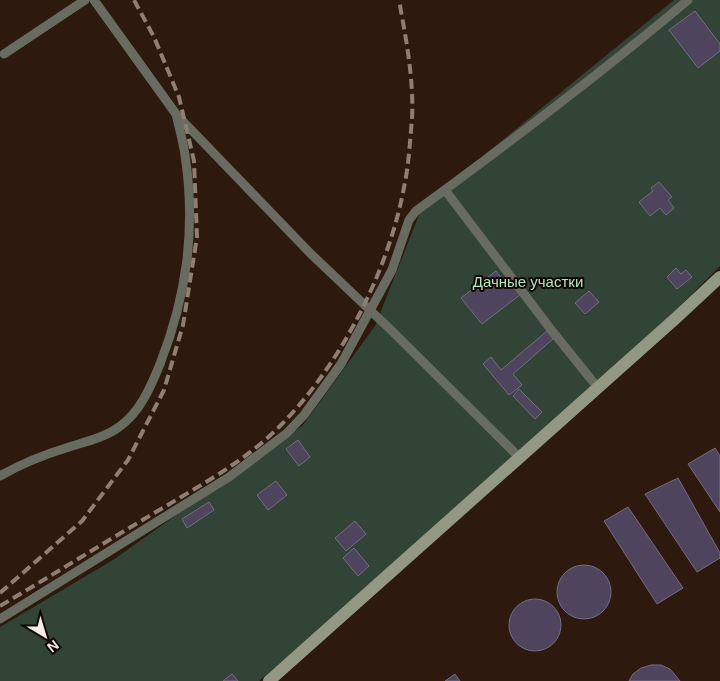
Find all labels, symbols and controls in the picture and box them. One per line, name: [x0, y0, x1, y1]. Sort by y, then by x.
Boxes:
park label: Дачные участки: [473, 273, 583, 290]
north arrow: [20, 611, 70, 661]
text: N: [44, 637, 62, 656]

